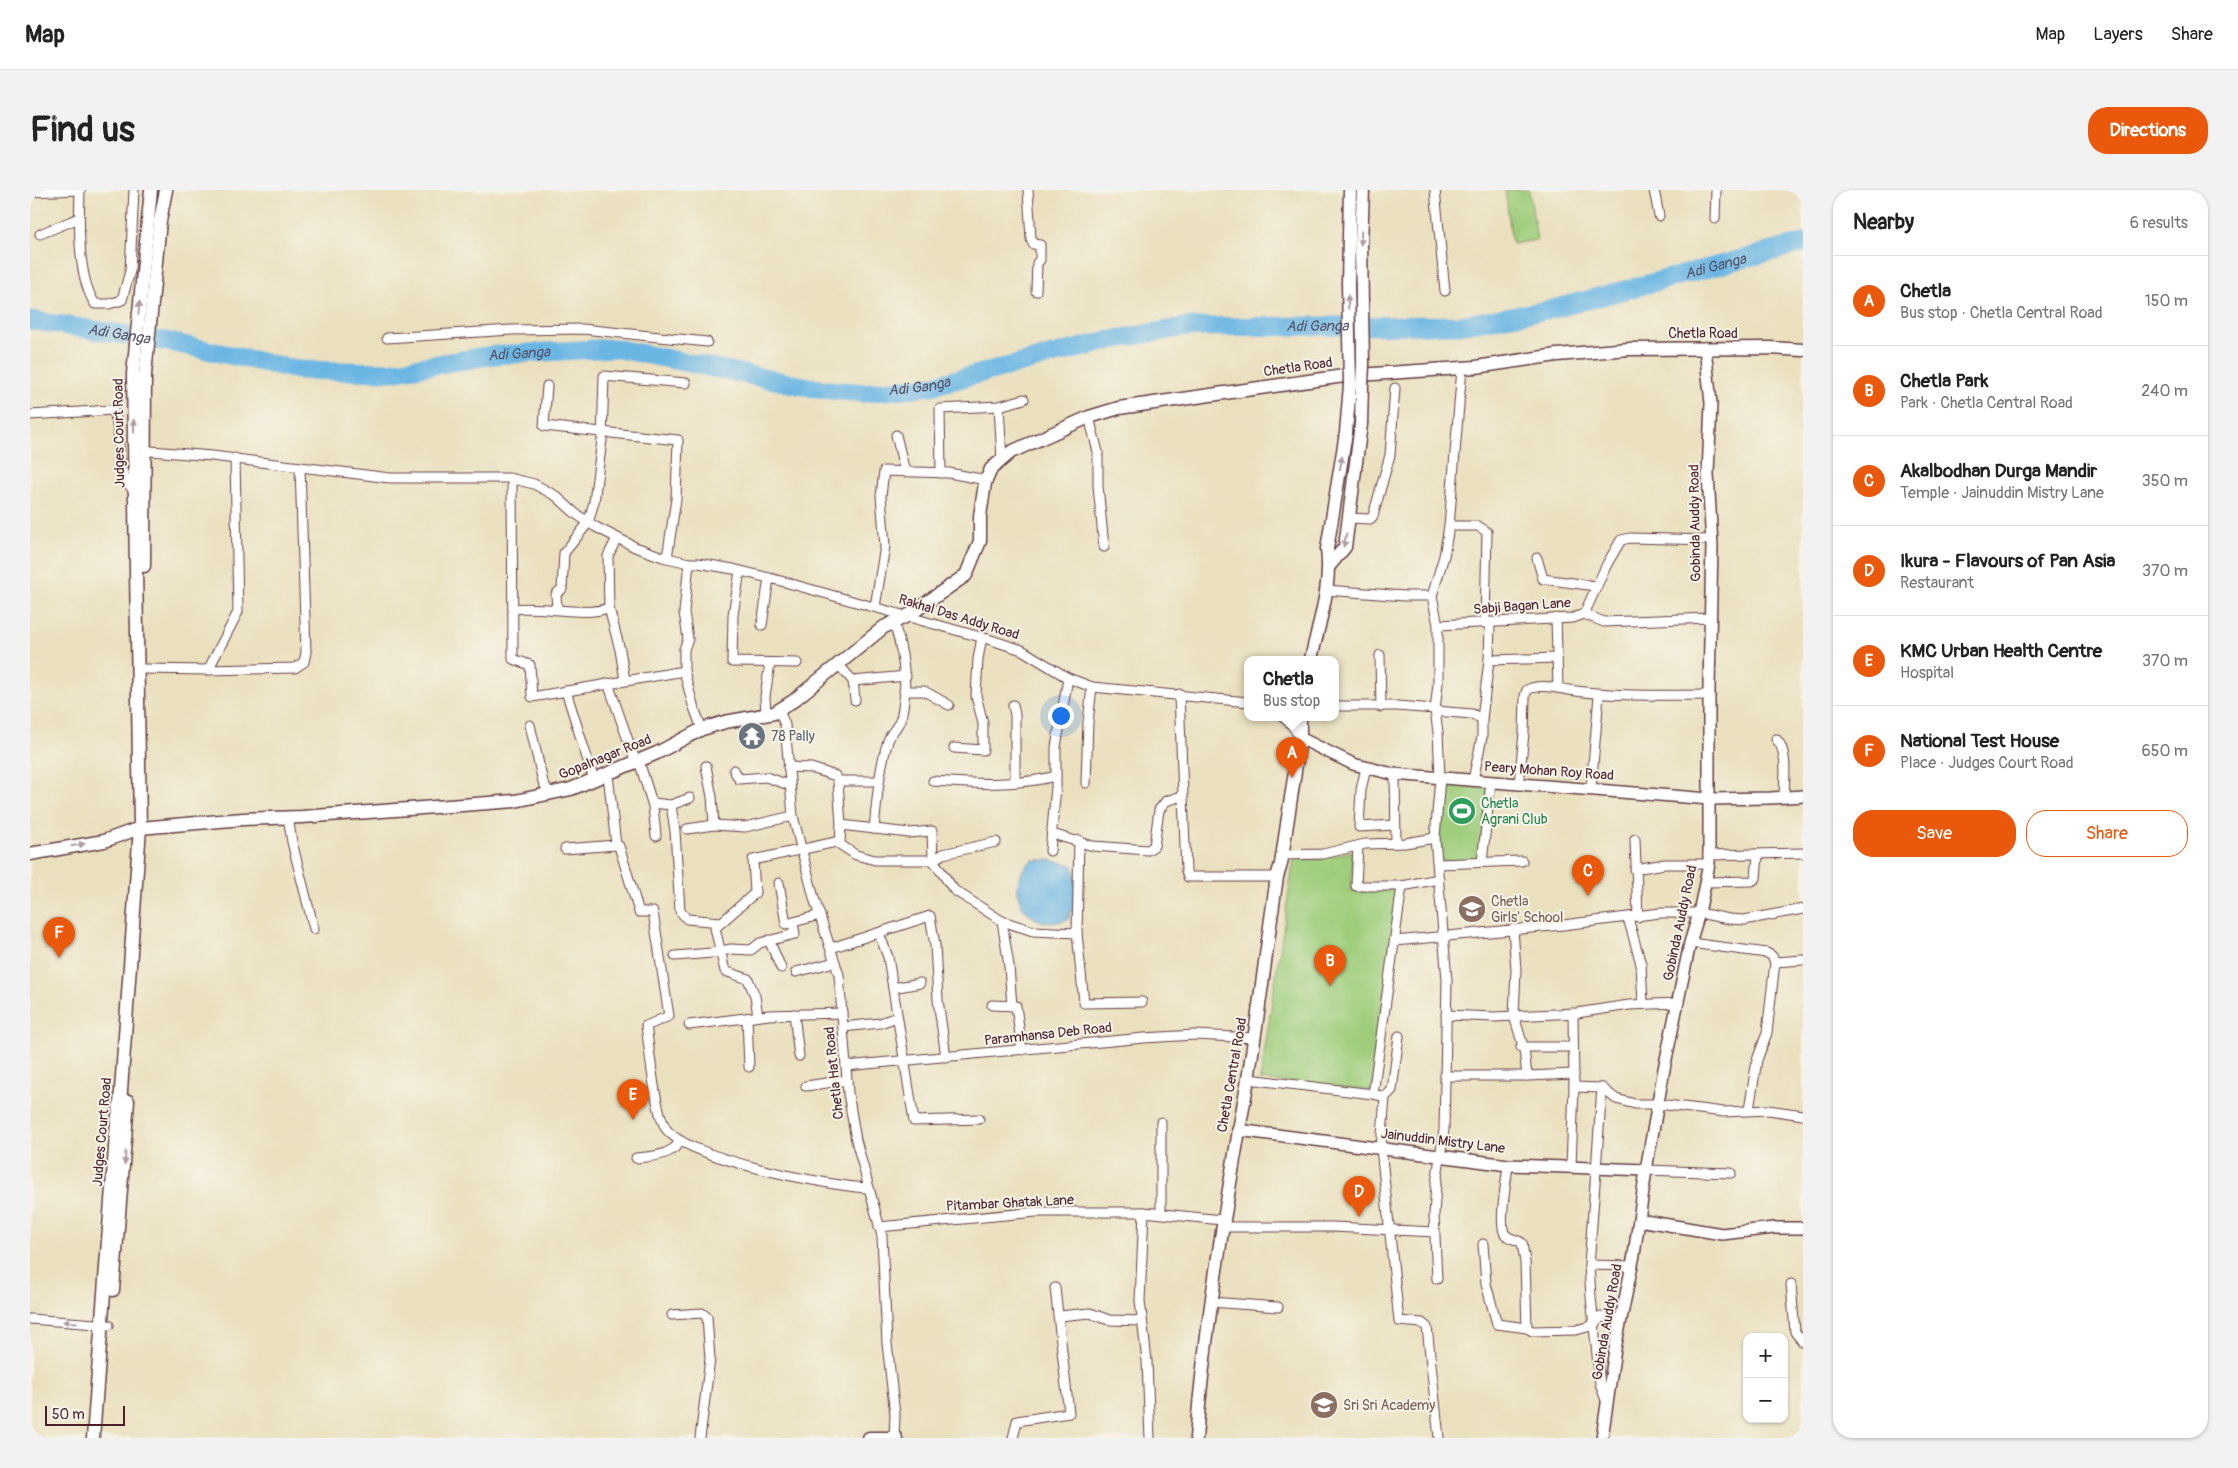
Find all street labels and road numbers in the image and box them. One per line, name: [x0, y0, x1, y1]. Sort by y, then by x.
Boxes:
street label: Chetla Road: [1668, 325, 1738, 342]
street label: Chetla Road: [1262, 354, 1334, 380]
street label: Judges Court Road: [110, 378, 128, 488]
street label: Gobinda Auddy Road: [1685, 464, 1705, 582]
street label: Rakhal Das Addy Road: [897, 591, 1022, 643]
street label: Sabji Bagan Lane: [1473, 594, 1571, 618]
street label: Gopalnagar Road: [556, 731, 654, 783]
street label: Peary Mohan Roy Road: [1484, 758, 1615, 784]
street label: Gobinda Auddy Road: [1659, 864, 1701, 982]
street label: Chetla Central Road: [1214, 1016, 1250, 1134]
street label: Paramhansa Deb Road: [983, 1019, 1113, 1049]
street label: Chetla Hat Road: [821, 1026, 847, 1120]
street label: Judges Court Road: [89, 1077, 115, 1187]
street label: Jainuddin Mistry Lane: [1380, 1125, 1506, 1157]
street label: Pitambar Ghatak Lane: [946, 1191, 1074, 1215]
street label: Gobinda Auddy Road: [1588, 1262, 1626, 1381]

